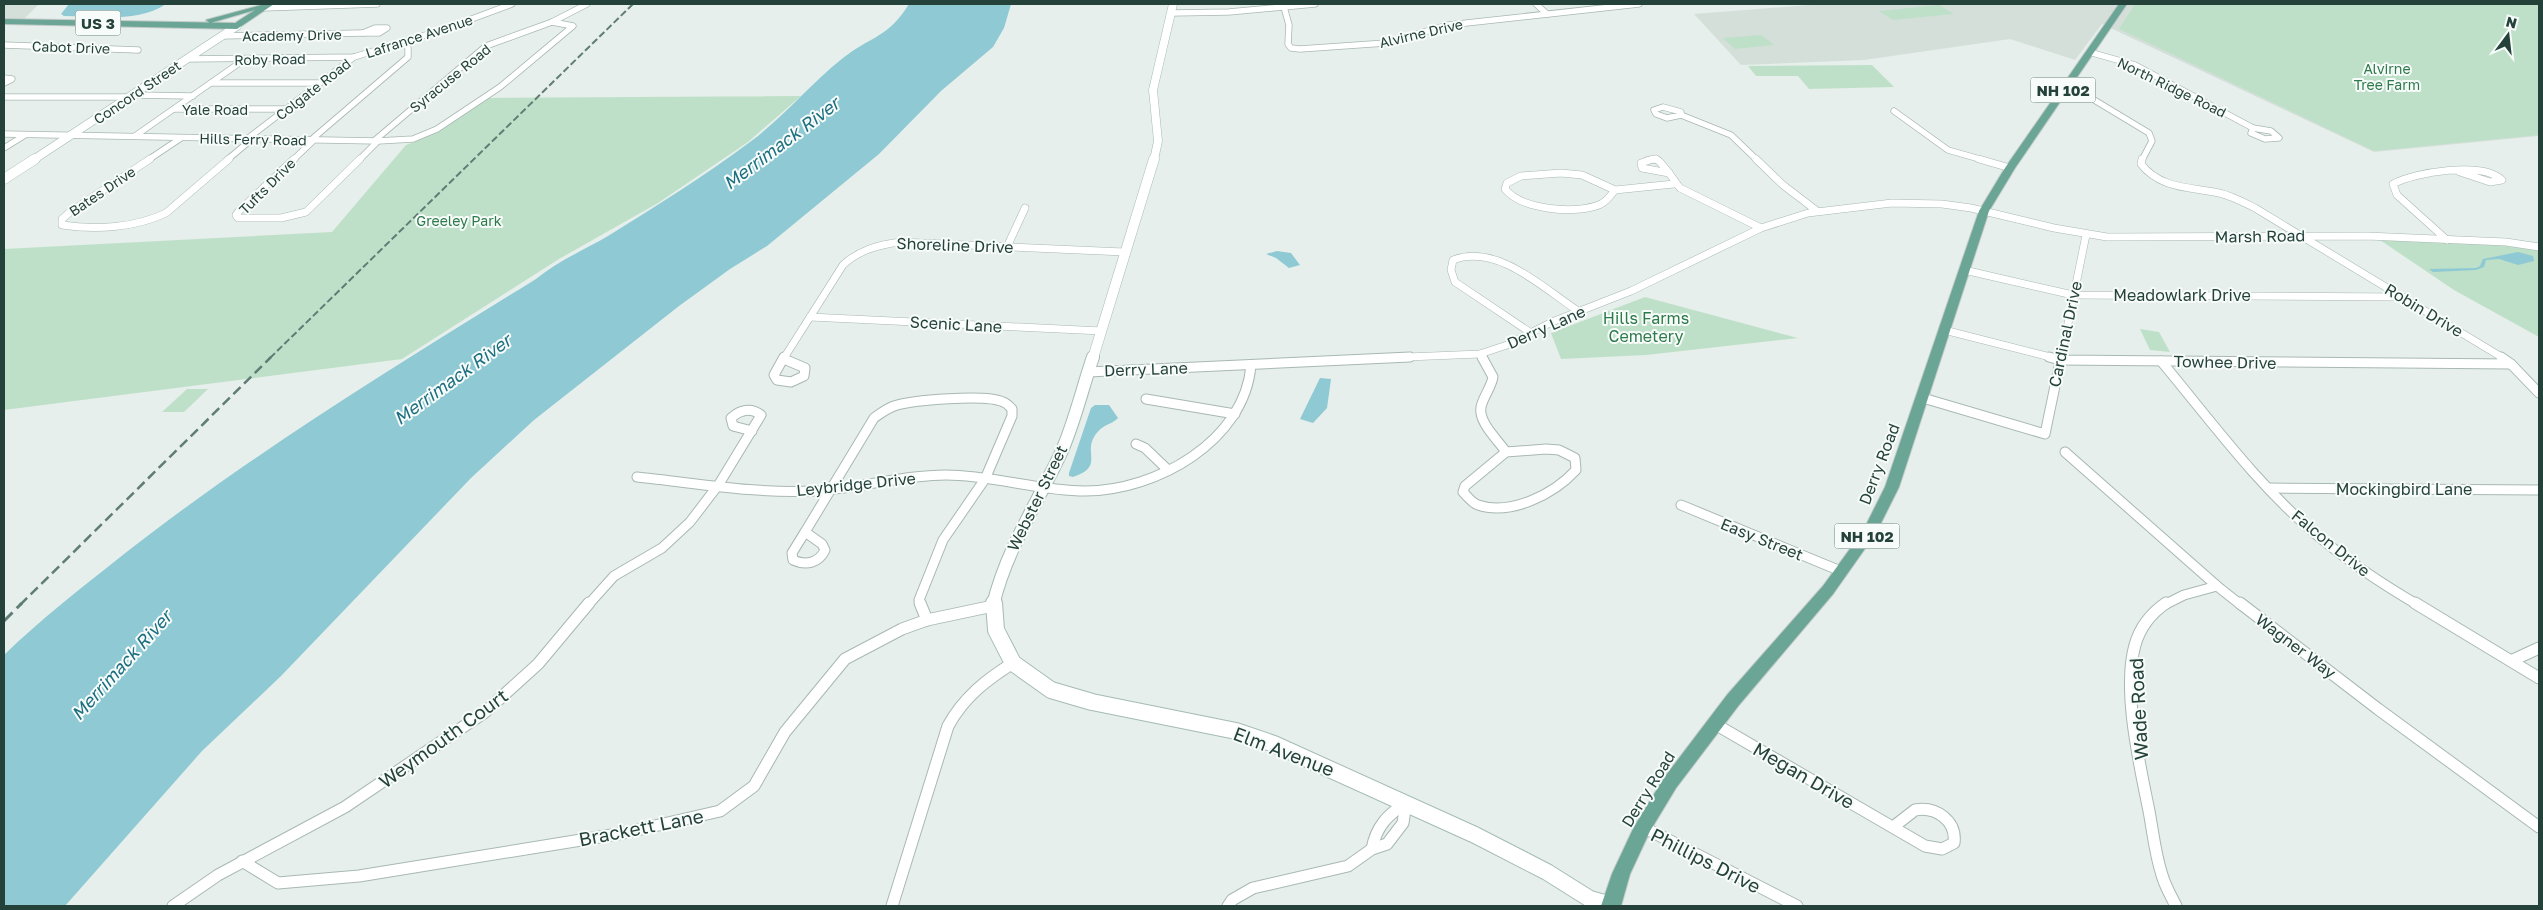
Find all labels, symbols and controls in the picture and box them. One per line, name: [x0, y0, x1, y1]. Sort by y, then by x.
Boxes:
road number: US 3: [76, 10, 120, 36]
north arrow: [2483, 10, 2533, 60]
street label: Lafrance Avenue: [363, 11, 475, 61]
text: N: [2504, 12, 2519, 32]
street label: Alvirne Drive: [1378, 15, 1464, 51]
street label: Academy Drive: [242, 26, 342, 44]
street label: Cabot Drive: [32, 37, 110, 57]
street label: Syracuse Road: [406, 40, 494, 116]
street label: Roby Road: [234, 50, 306, 68]
street label: North Ridge Road: [2115, 53, 2229, 121]
street label: Colgate Road: [272, 55, 354, 123]
street label: Concord Street: [90, 57, 184, 127]
park label: Alvirne Tree Farm: [2354, 60, 2420, 93]
road number: NH 102: [2030, 78, 2096, 102]
water label: Merrimack River: [719, 90, 846, 194]
street label: Yale Road: [182, 101, 248, 118]
street label: Hills Ferry Road: [199, 130, 307, 148]
street label: Tufts Drive: [235, 154, 299, 218]
street label: Bates Drive: [66, 163, 138, 219]
park label: Greeley Park: [416, 212, 502, 229]
street label: Marsh Road: [2215, 225, 2305, 247]
street label: Shoreline Drive: [896, 233, 1014, 257]
street label: Cardinal Drive: [2044, 279, 2086, 389]
street label: Robin Drive: [2381, 279, 2467, 341]
street label: Meadowlark Drive: [2113, 285, 2251, 305]
street label: Derry Lane: [1504, 301, 1588, 353]
park label: Hills Farms Cemetery: [1603, 308, 1689, 346]
street label: Scenic Lane: [909, 312, 1003, 336]
water label: Merrimack River: [389, 327, 517, 429]
street label: Towhee Drive: [2173, 351, 2277, 373]
street label: Derry Lane: [1104, 358, 1188, 380]
street label: Derry Road: [1854, 420, 1904, 508]
street label: Webster Street: [1003, 442, 1071, 554]
street label: Leybridge Drive: [795, 468, 917, 500]
street label: Mockingbird Lane: [2336, 479, 2472, 499]
street label: Falcon Drive: [2288, 505, 2374, 581]
street label: Easy Street: [1718, 513, 1806, 565]
road number: NH 102: [1834, 524, 1900, 548]
water label: Merrimack River: [66, 604, 178, 724]
street label: Wagner Way: [2252, 609, 2340, 683]
street label: Wade Road: [2124, 657, 2152, 761]
street label: Weymouth Court: [374, 684, 512, 792]
street label: Elm Avenue: [1230, 721, 1338, 781]
street label: Megan Drive: [1749, 737, 1859, 813]
street label: Derry Road: [1617, 747, 1679, 831]
street label: Brackett Lane: [577, 804, 705, 850]
street label: Phillips Drive: [1647, 822, 1765, 898]

